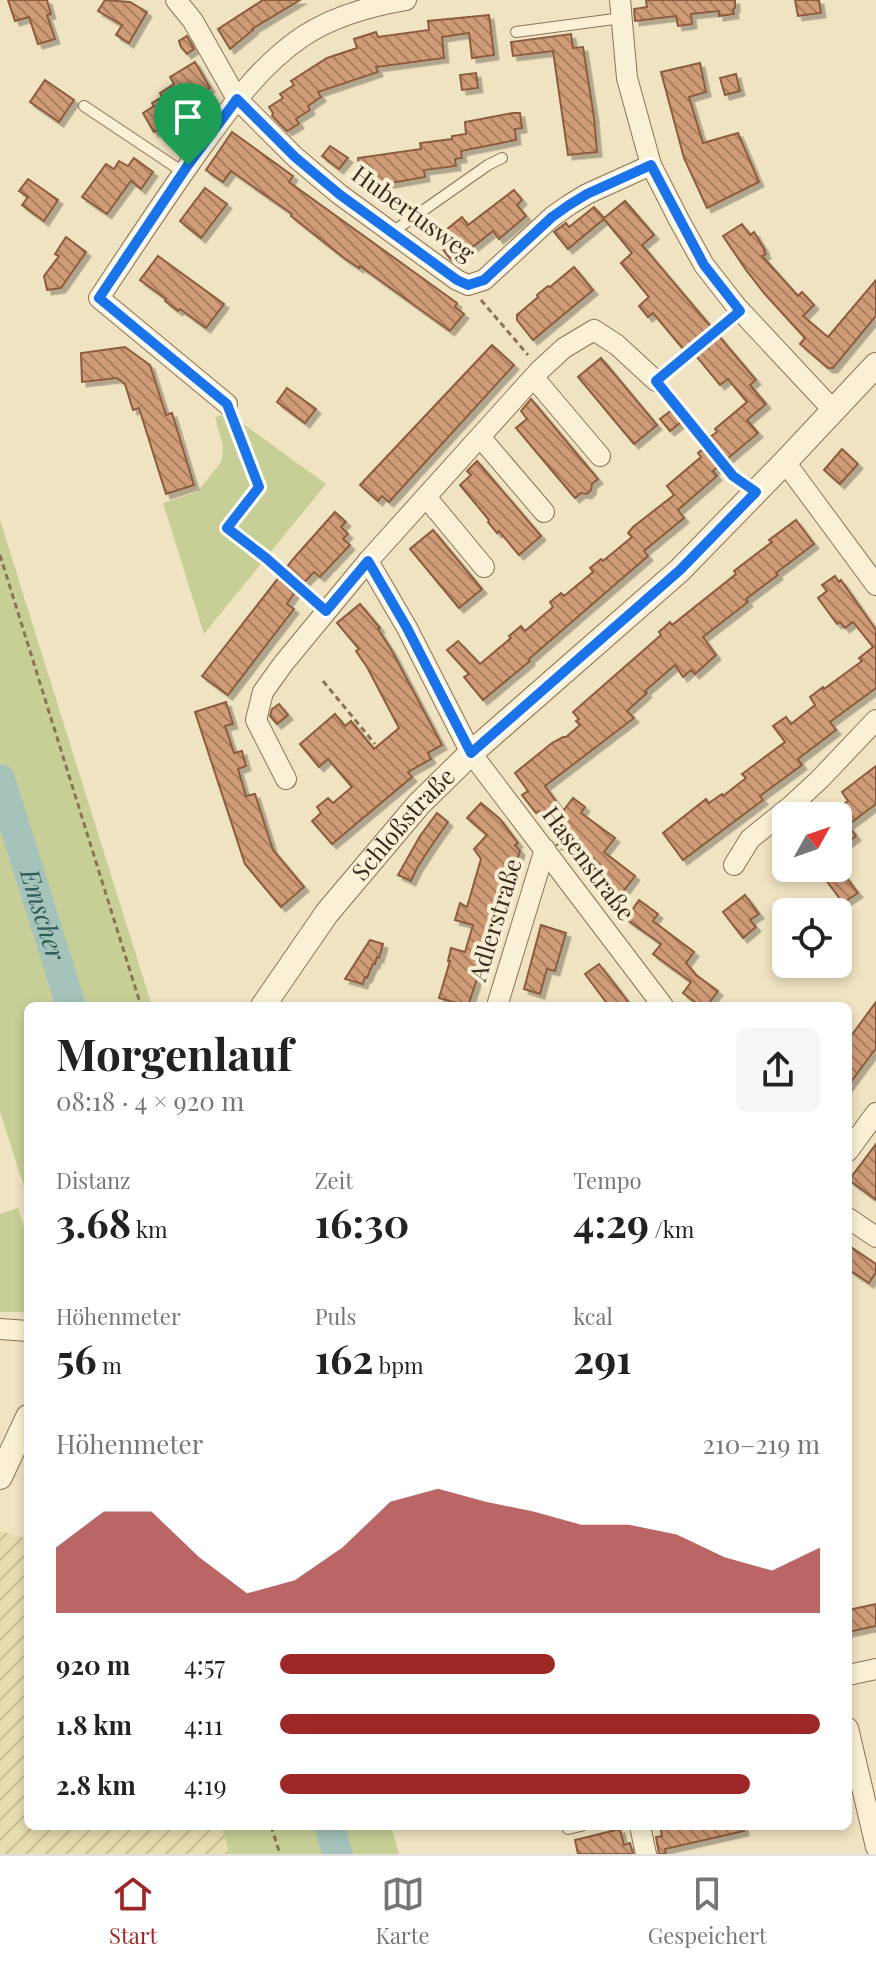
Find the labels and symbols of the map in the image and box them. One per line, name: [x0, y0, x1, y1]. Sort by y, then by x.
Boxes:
pin: [154, 83, 222, 165]
street label: Hubertusweg: [346, 157, 482, 268]
street label: Schloßstraße: [343, 760, 461, 886]
street label: Hasenstraße: [536, 799, 643, 926]
north arrow: [772, 802, 852, 882]
street label: Adlerstraße: [460, 854, 528, 986]
water label: Emscher: [13, 863, 75, 965]

